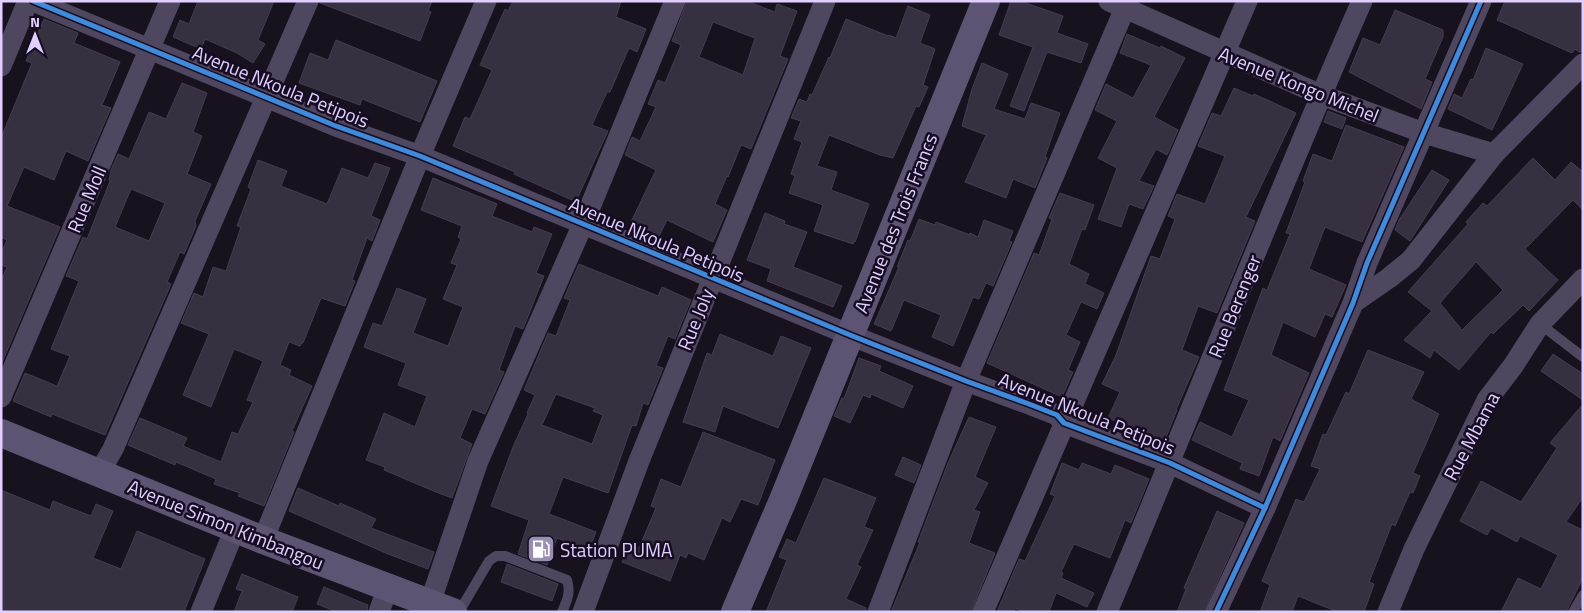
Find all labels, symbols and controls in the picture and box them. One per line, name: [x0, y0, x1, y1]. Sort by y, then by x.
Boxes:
north arrow: [10, 10, 60, 60]
text: N: [30, 11, 40, 32]
street label: Avenue Nkoula Petipois: [188, 37, 374, 135]
street label: Avenue Kongo Michel: [1214, 39, 1384, 129]
street label: Avenue des Trois Francs: [846, 129, 944, 317]
street label: Rue Moll: [59, 161, 113, 237]
street label: Avenue Nkoula Petipois: [565, 189, 749, 289]
street label: Rue Berenger: [1200, 250, 1268, 362]
street label: Rue Joly: [669, 284, 721, 354]
street label: Avenue Nkoula Petipois: [994, 364, 1180, 462]
street label: Rue Mbama: [1436, 386, 1507, 485]
street label: Avenue Simon Kimbangou: [124, 471, 328, 577]
fuel station icon: Station PUMA: [526, 534, 556, 564]
place label: Station PUMA: [560, 535, 672, 564]

